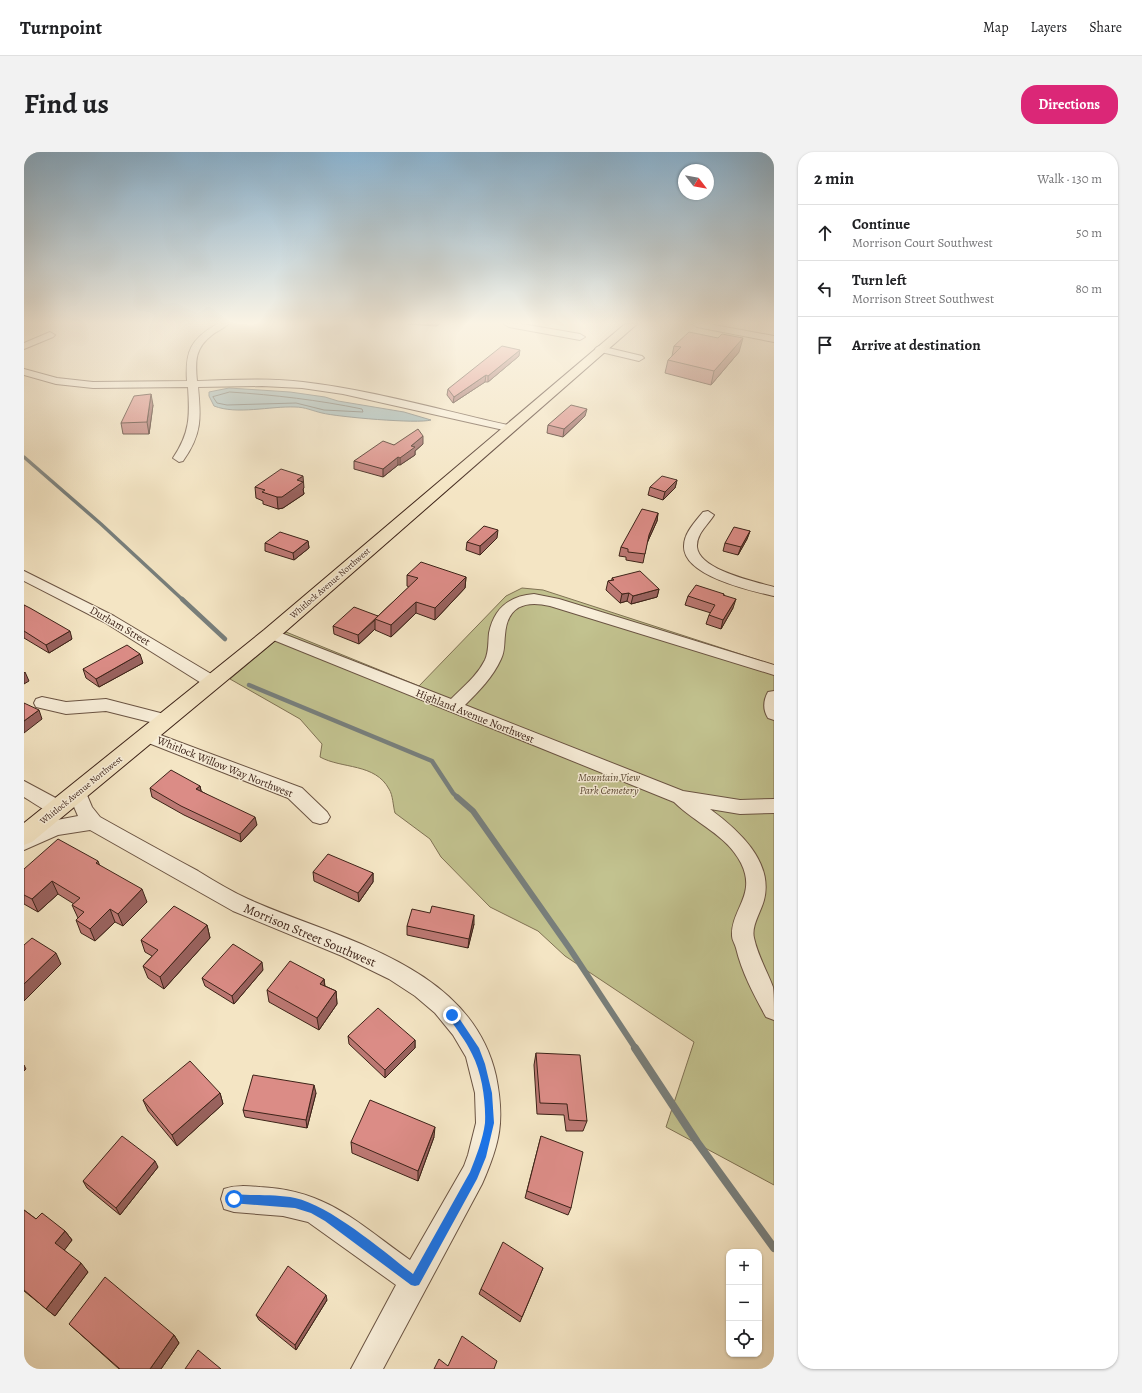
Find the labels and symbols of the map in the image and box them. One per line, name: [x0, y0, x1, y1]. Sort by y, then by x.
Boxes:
north arrow: [678, 164, 714, 200]
street label: Whitlock Avenue Northwest: [287, 545, 373, 622]
street label: Durham Street: [87, 603, 153, 649]
street label: Highland Avenue Northwest: [413, 685, 537, 747]
street label: Whitlock Willow Way Northwest: [154, 732, 296, 801]
street label: Whitlock Avenue Northwest: [37, 753, 125, 828]
park label: Mountain View Park Cemetery: [578, 770, 640, 798]
street label: Morrison Street Southwest: [241, 899, 379, 971]
route end: [443, 1006, 461, 1024]
route start: [225, 1190, 243, 1208]

